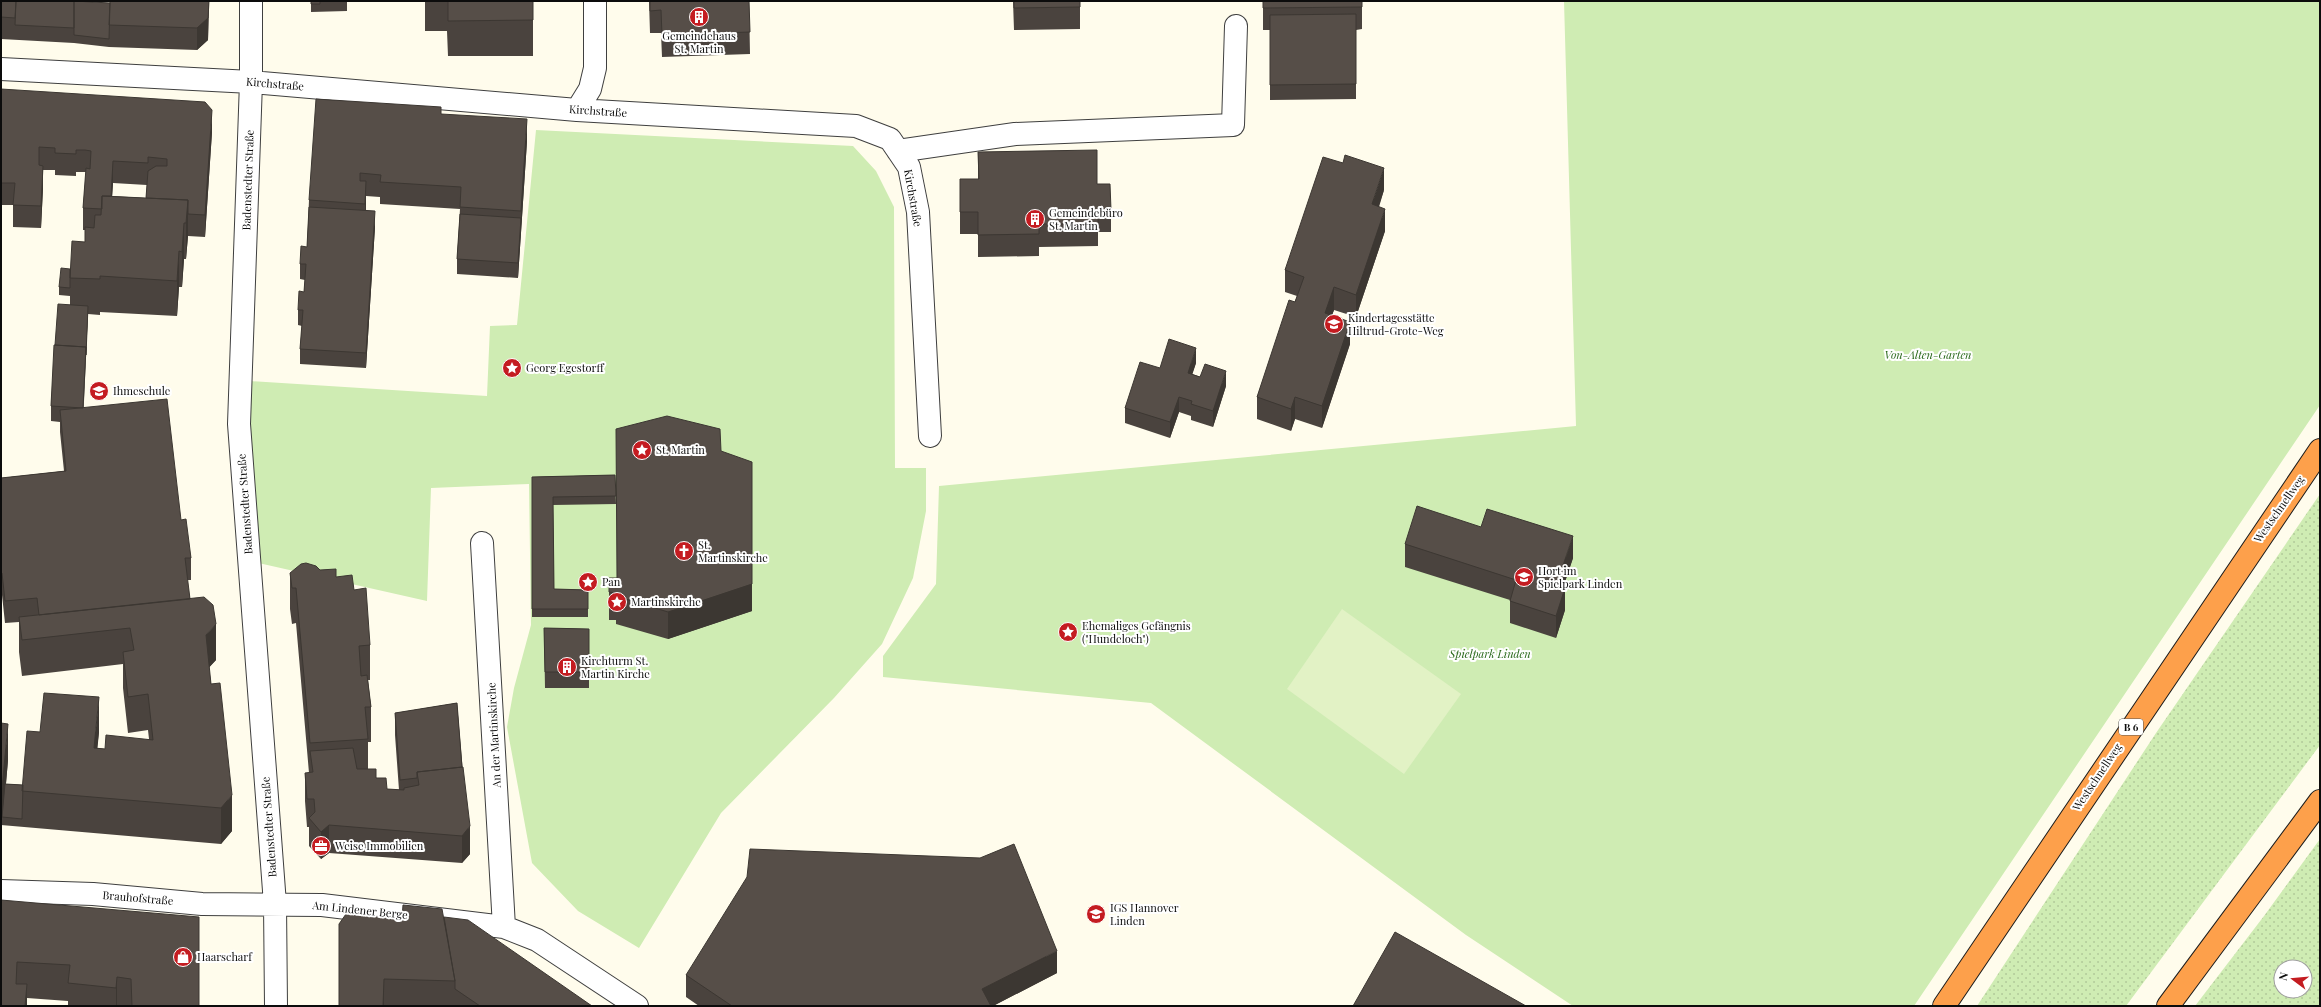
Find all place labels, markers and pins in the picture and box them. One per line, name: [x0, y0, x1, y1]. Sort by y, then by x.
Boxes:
building icon: Gemeindehaus St. Martin: [688, 6, 710, 28]
place label: Gemeindehaus St. Martin: [662, 28, 736, 56]
place label: Gemeindebüro St. Martin: [1049, 205, 1123, 233]
building icon: Gemeindebüro St. Martin: [1024, 208, 1046, 230]
place label: Kindertagesstätte Hiltrud-Grote-Weg: [1348, 310, 1444, 338]
school or university icon: Kindertagesstätte Hiltrud-Grote-Weg: [1323, 313, 1345, 335]
place icon: Georg Egestorff: [501, 357, 523, 379]
place label: Georg Egestorff: [526, 360, 604, 375]
school or university icon: Ihmeschule: [88, 380, 110, 402]
place label: Ihmeschule: [113, 383, 171, 398]
place icon: St. Martin: [631, 439, 653, 461]
place label: St. Martin: [656, 442, 705, 457]
place label: St. Martinskirche: [698, 537, 768, 565]
church icon: St. Martinskirche: [673, 540, 695, 562]
place label: Hort im Spielpark Linden: [1538, 563, 1623, 591]
school or university icon: Hort im Spielpark Linden: [1513, 566, 1535, 588]
place icon: Pan: [577, 571, 599, 593]
place label: Pan: [602, 574, 621, 589]
place icon: Martinskirche: [606, 591, 628, 613]
place label: Martinskirche: [631, 594, 701, 609]
place label: Ehemaliges Gefängnis ("Hundeloch"): [1082, 618, 1191, 646]
place icon: Ehemaliges Gefängnis ("Hundeloch"): [1057, 621, 1079, 643]
place label: Kirchturm St. Martin Kirche: [581, 653, 650, 681]
building icon: Kirchturm St. Martin Kirche: [556, 656, 578, 678]
office icon: Weise Immobilien: [310, 835, 332, 857]
place label: Weise Immobilien: [334, 838, 424, 853]
place label: IGS Hannover Linden: [1110, 900, 1179, 928]
school or university icon: IGS Hannover Linden: [1085, 903, 1107, 925]
shop icon: Haarscharf: [172, 946, 194, 968]
place label: Haarscharf: [197, 949, 253, 964]

